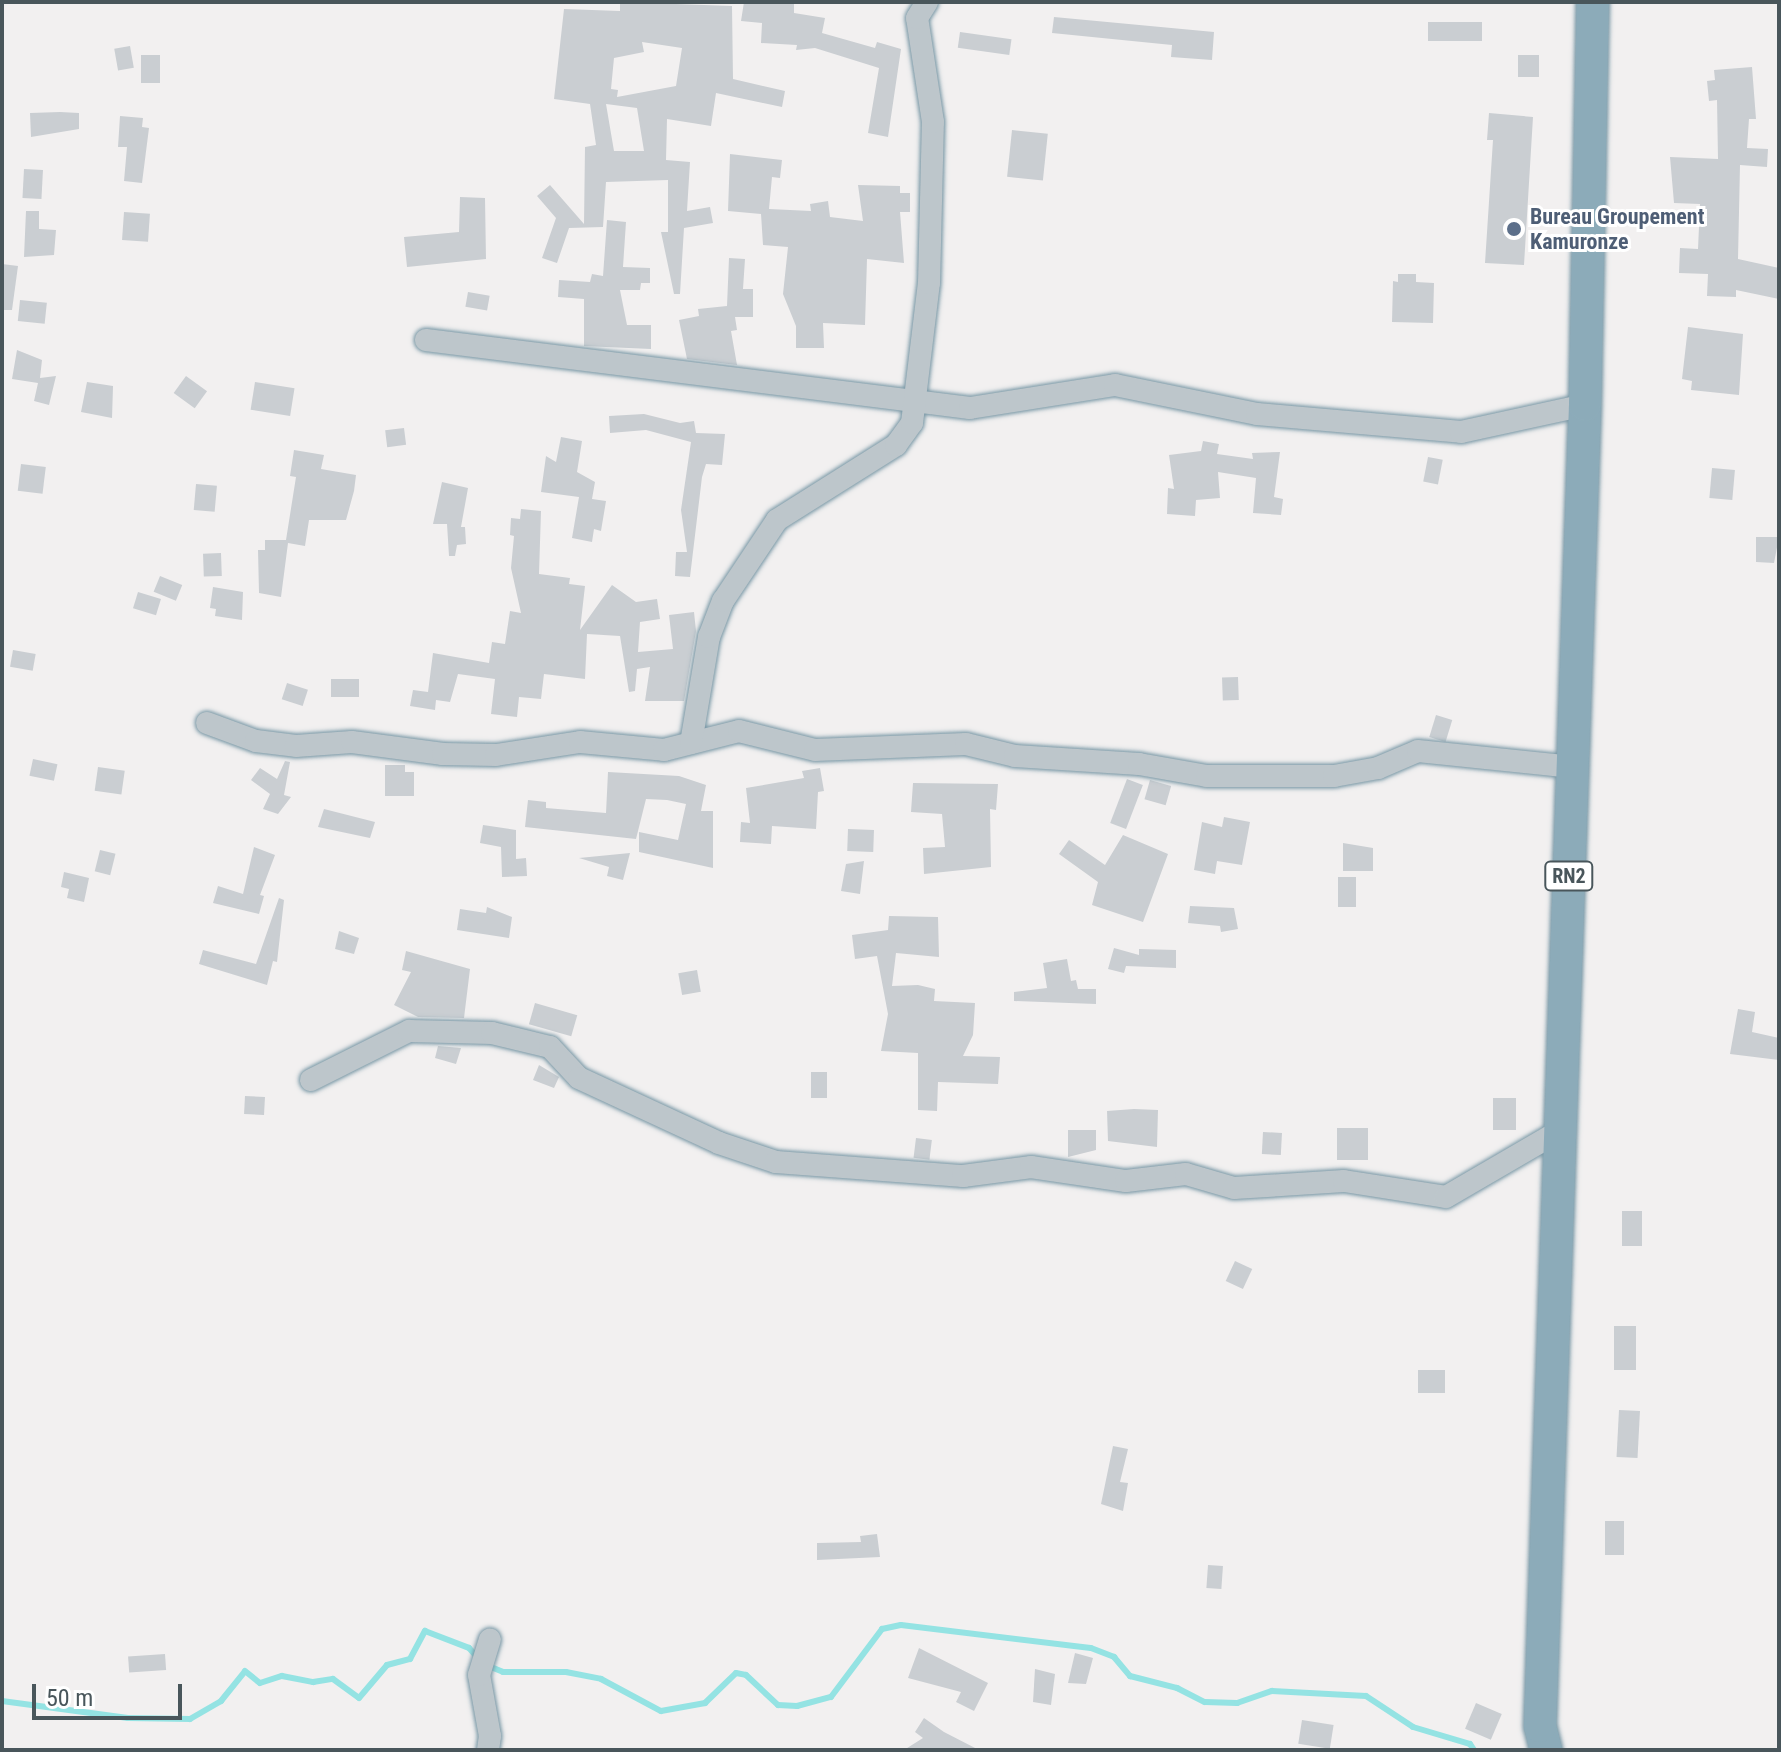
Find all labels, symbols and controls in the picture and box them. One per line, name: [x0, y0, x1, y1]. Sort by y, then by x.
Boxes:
place label: Bureau Groupement Kamuronze: [1530, 203, 1704, 254]
marker: Bureau Groupement Kamuronze: [1505, 220, 1523, 238]
road number: RN2: [1543, 860, 1595, 892]
scale bar: [36, 1668, 186, 1718]
text: 50 m: [46, 1684, 93, 1712]

